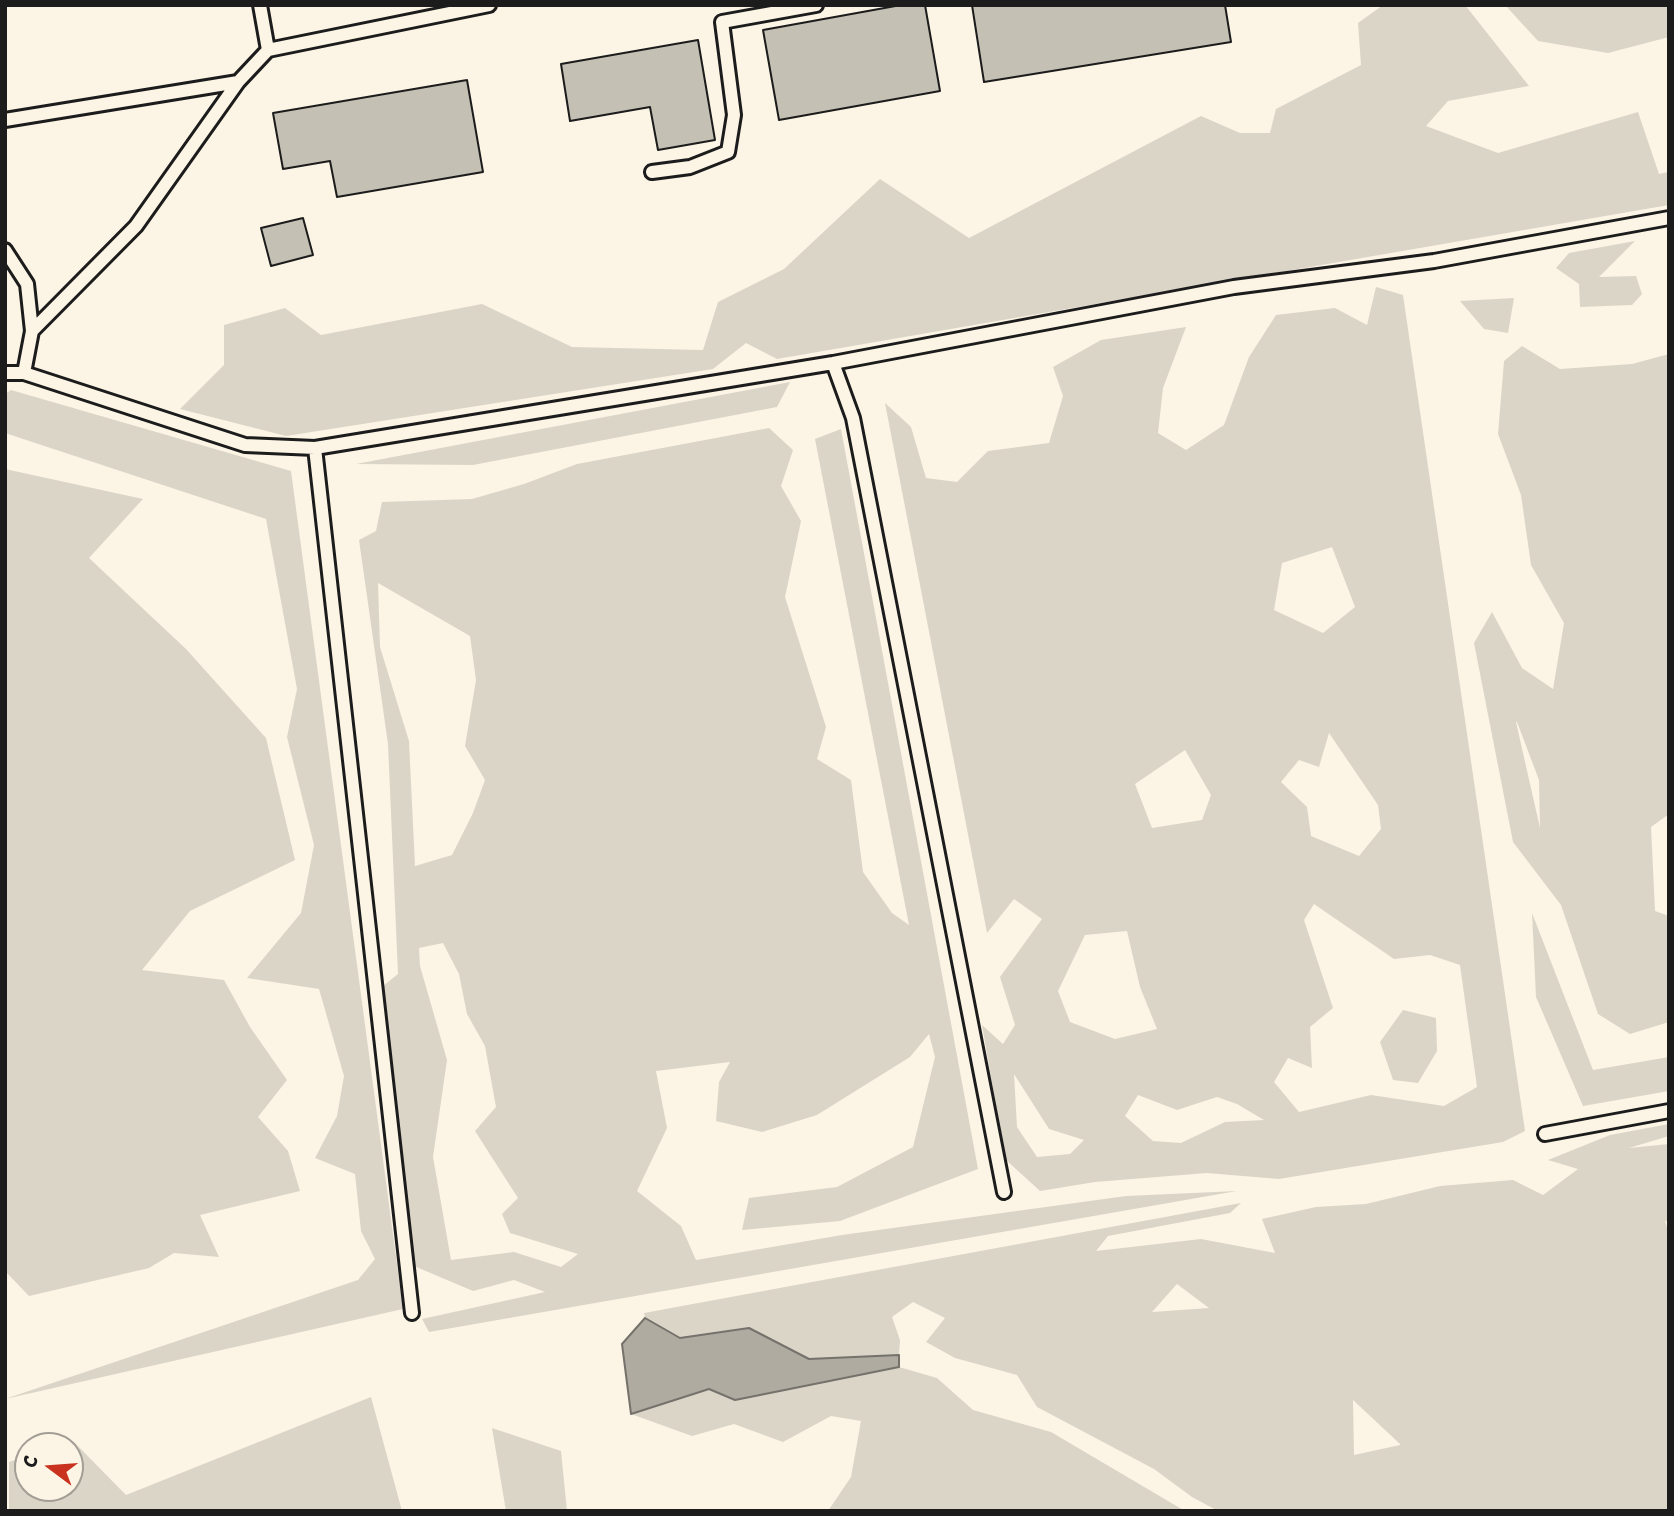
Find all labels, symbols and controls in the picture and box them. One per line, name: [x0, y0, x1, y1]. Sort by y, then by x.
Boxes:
north arrow: [14, 1432, 84, 1502]
text: С: [17, 1453, 44, 1471]

